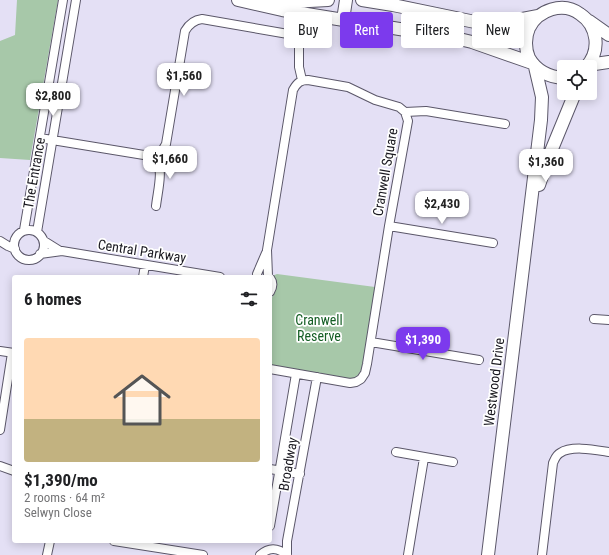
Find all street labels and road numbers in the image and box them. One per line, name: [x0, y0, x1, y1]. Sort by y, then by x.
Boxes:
street label: Cranwell Square: [369, 126, 401, 217]
street label: The Entrance: [20, 136, 48, 210]
street label: Central Parkway: [97, 236, 187, 266]
street label: Westwood Drive: [481, 337, 507, 427]
street label: Broadway: [275, 436, 301, 492]

